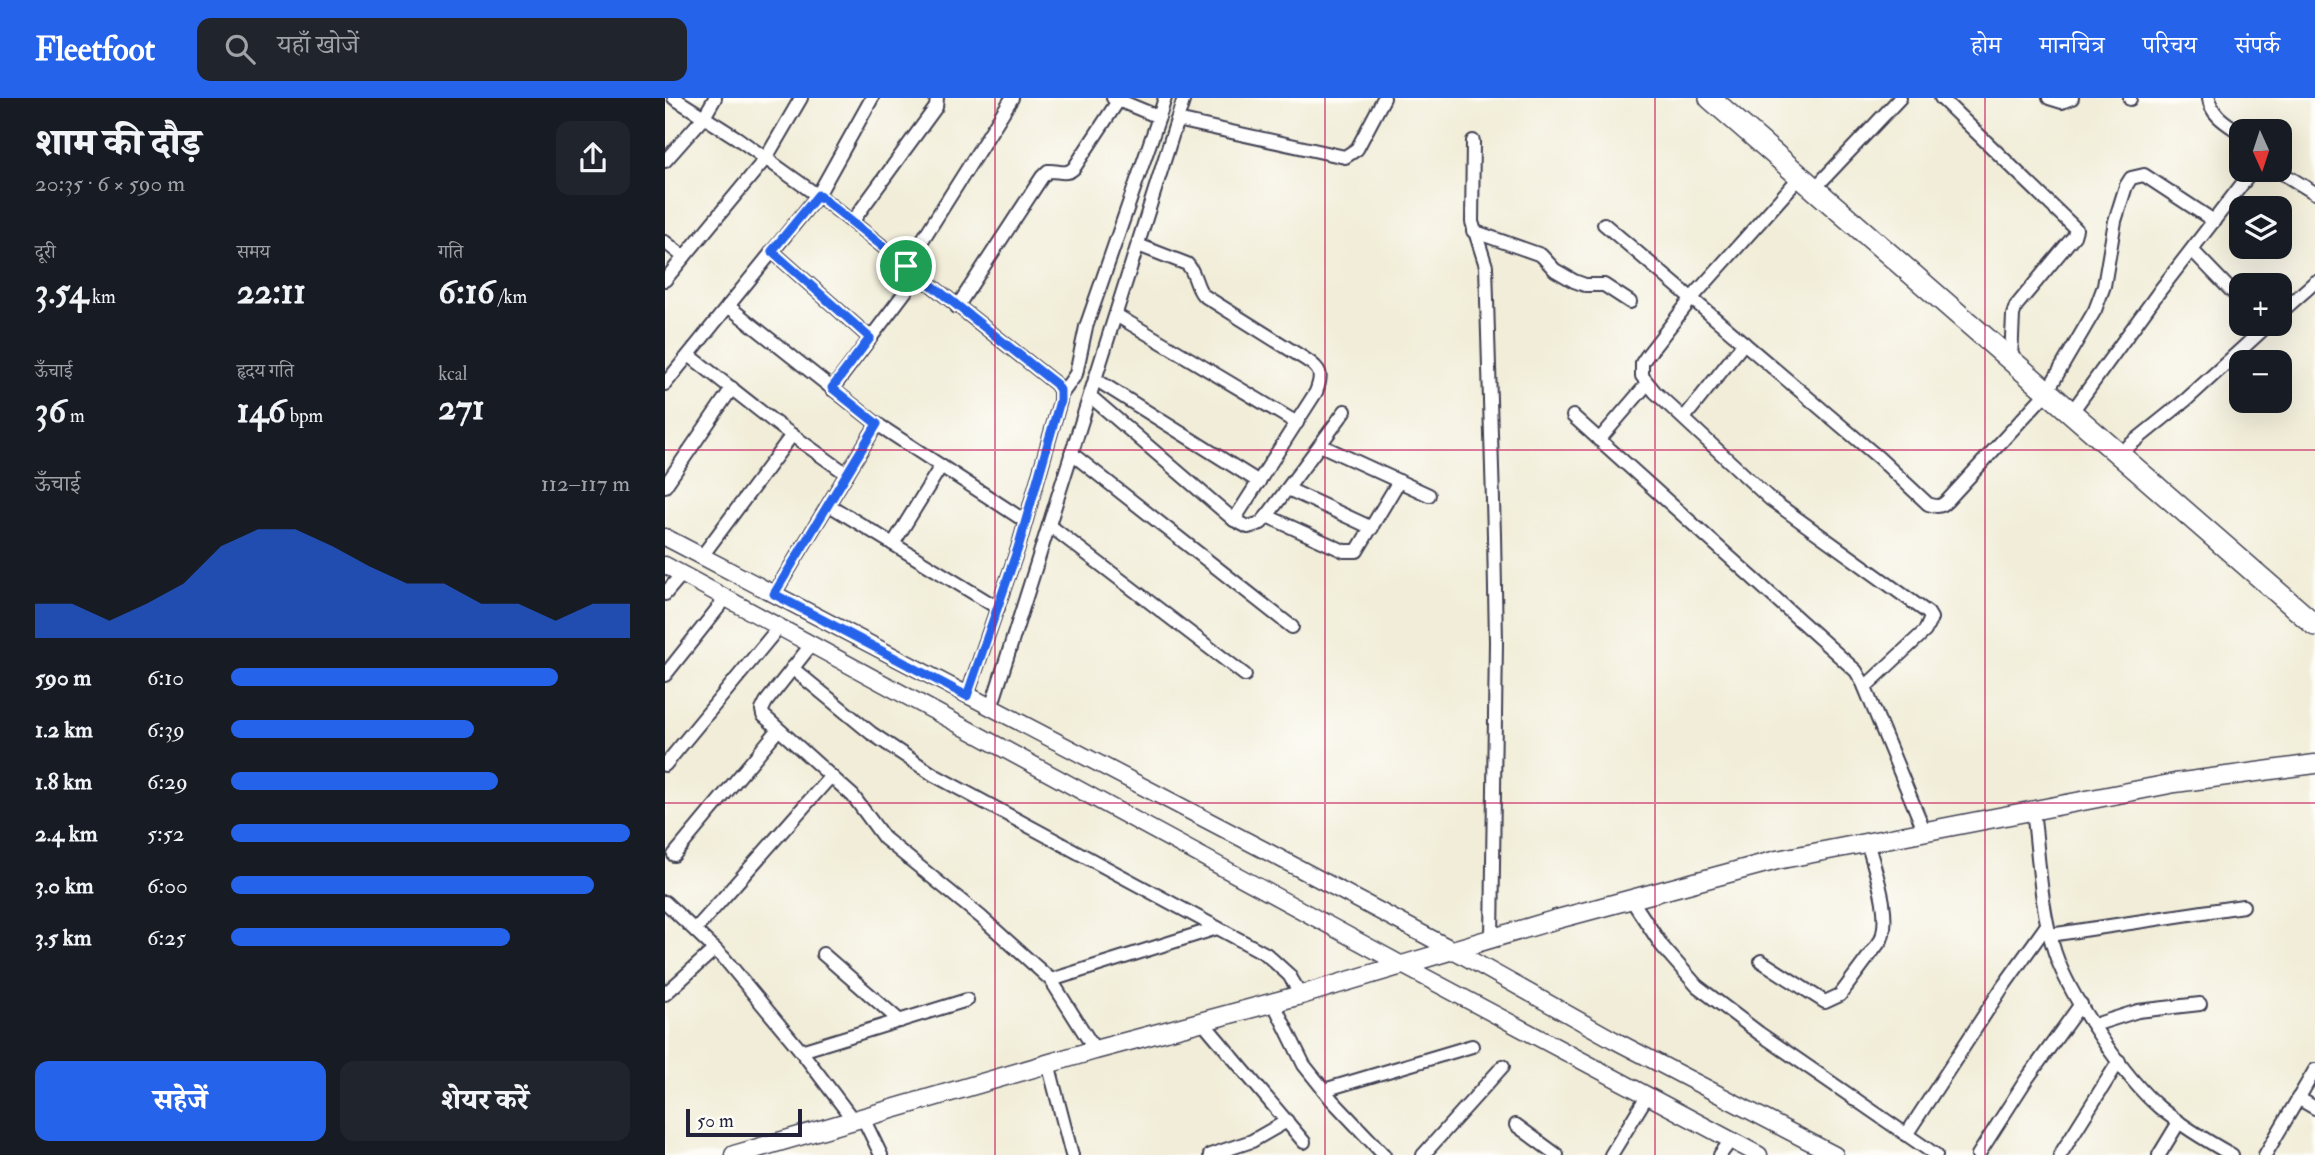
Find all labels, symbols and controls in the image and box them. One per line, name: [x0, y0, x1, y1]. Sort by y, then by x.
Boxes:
search box: [197, 18, 687, 81]
text: Fleetfoot: [35, 29, 155, 70]
text: यहाँ खोजें: [277, 29, 359, 61]
icon: search: [221, 30, 259, 68]
text: होम: [1971, 30, 2001, 61]
text: मानचित्र: [2039, 30, 2105, 61]
text: परिचय: [2143, 30, 2197, 61]
text: संपर्क: [2235, 30, 2280, 61]
text: शाम की दौड़: [35, 119, 201, 167]
north arrow: [2229, 119, 2293, 182]
map controls: [2229, 119, 2292, 413]
button: share: [556, 121, 630, 195]
text: 20:35 · 6 × 590 m: [35, 169, 185, 198]
button: layers: [2229, 196, 2292, 259]
pin: [876, 236, 936, 296]
text: दूरी: [35, 240, 56, 264]
text: समय: [237, 240, 270, 264]
text: गति: [438, 240, 463, 264]
icon: arrive: [887, 247, 925, 285]
text: 3.54: [35, 270, 88, 314]
text: 22:11: [237, 270, 306, 314]
text: 6:16: [438, 270, 495, 314]
button: +: [2229, 273, 2292, 336]
text: km: [88, 285, 116, 309]
text: /km: [495, 285, 527, 309]
button: −: [2229, 350, 2292, 413]
text: ऊँचाई: [35, 359, 72, 383]
text: हृदय गति: [237, 359, 294, 383]
text: kcal: [438, 362, 467, 386]
text: 271: [438, 386, 485, 430]
text: 36: [35, 389, 66, 433]
text: 146: [237, 389, 286, 433]
text: m: [66, 404, 85, 428]
text: bpm: [286, 404, 323, 428]
text: ऊँचाई: [35, 469, 80, 498]
text: 112–117 m: [541, 469, 630, 498]
text: 590 m: [35, 663, 91, 692]
text: 6:10: [147, 663, 184, 692]
text: 1.2 km: [35, 715, 93, 744]
text: 6:39: [147, 715, 185, 744]
text: 1.8 km: [35, 767, 92, 796]
text: 6:29: [147, 767, 188, 796]
text: 2.4 km: [35, 819, 98, 848]
text: 5:52: [147, 819, 184, 848]
text: 3.0 km: [35, 871, 94, 900]
text: 6:00: [147, 871, 188, 900]
text: 3.5 km: [35, 923, 92, 952]
text: 6:25: [147, 923, 186, 952]
button: सहेजें: [35, 1061, 326, 1141]
button: शेयर करें: [340, 1061, 630, 1141]
scale bar: [686, 1106, 801, 1138]
text: 50 m: [697, 1109, 734, 1133]

